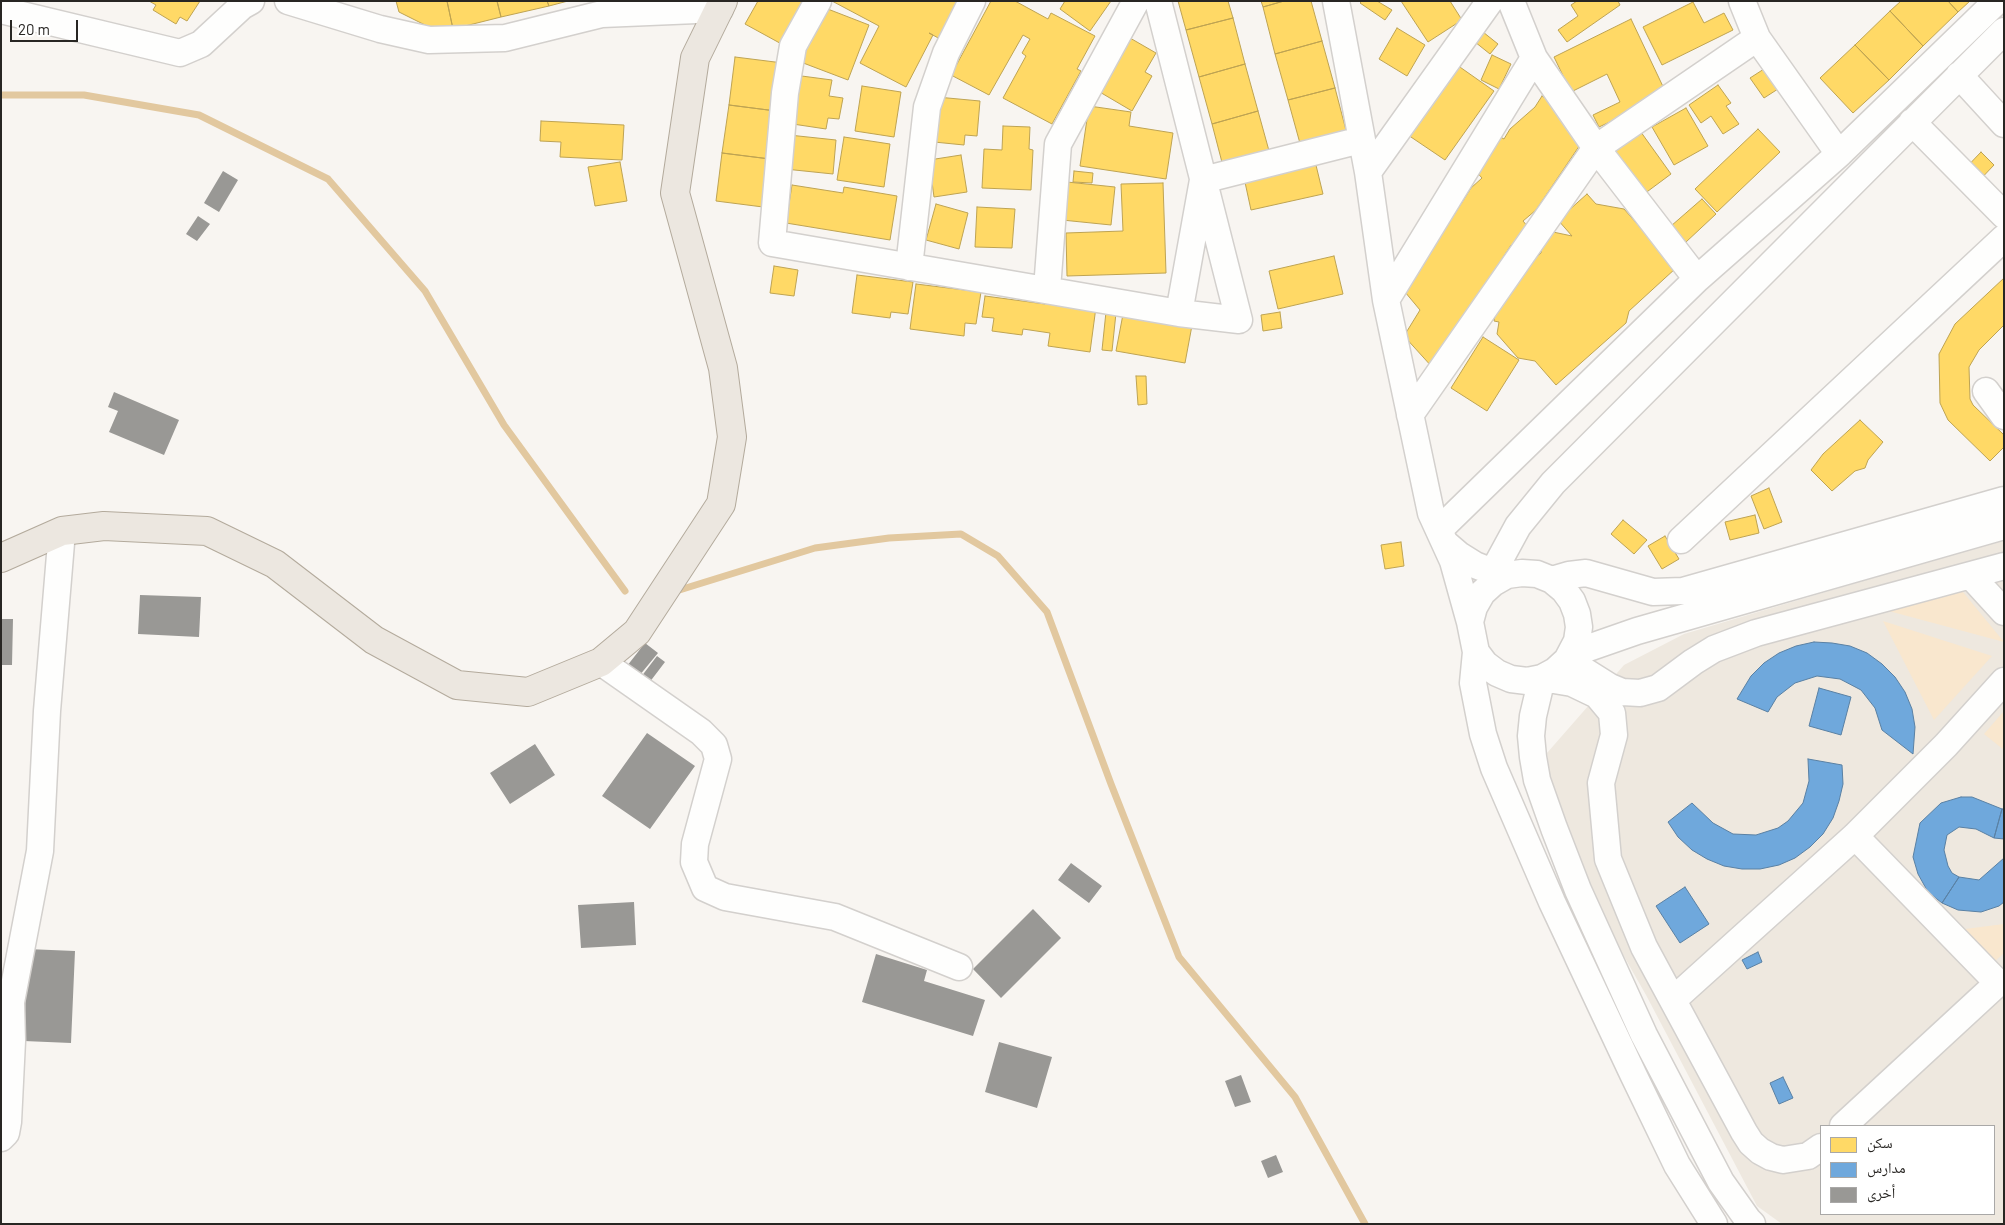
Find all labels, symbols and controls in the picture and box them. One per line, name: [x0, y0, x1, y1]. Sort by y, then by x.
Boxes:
scale bar: [12, 10, 80, 42]
text: 20 m: [18, 20, 50, 38]
legend: [1820, 1125, 1995, 1215]
text: سكن: [1867, 1133, 1893, 1151]
text: مدارس: [1867, 1158, 1906, 1176]
text: أخرى: [1867, 1183, 1895, 1201]

